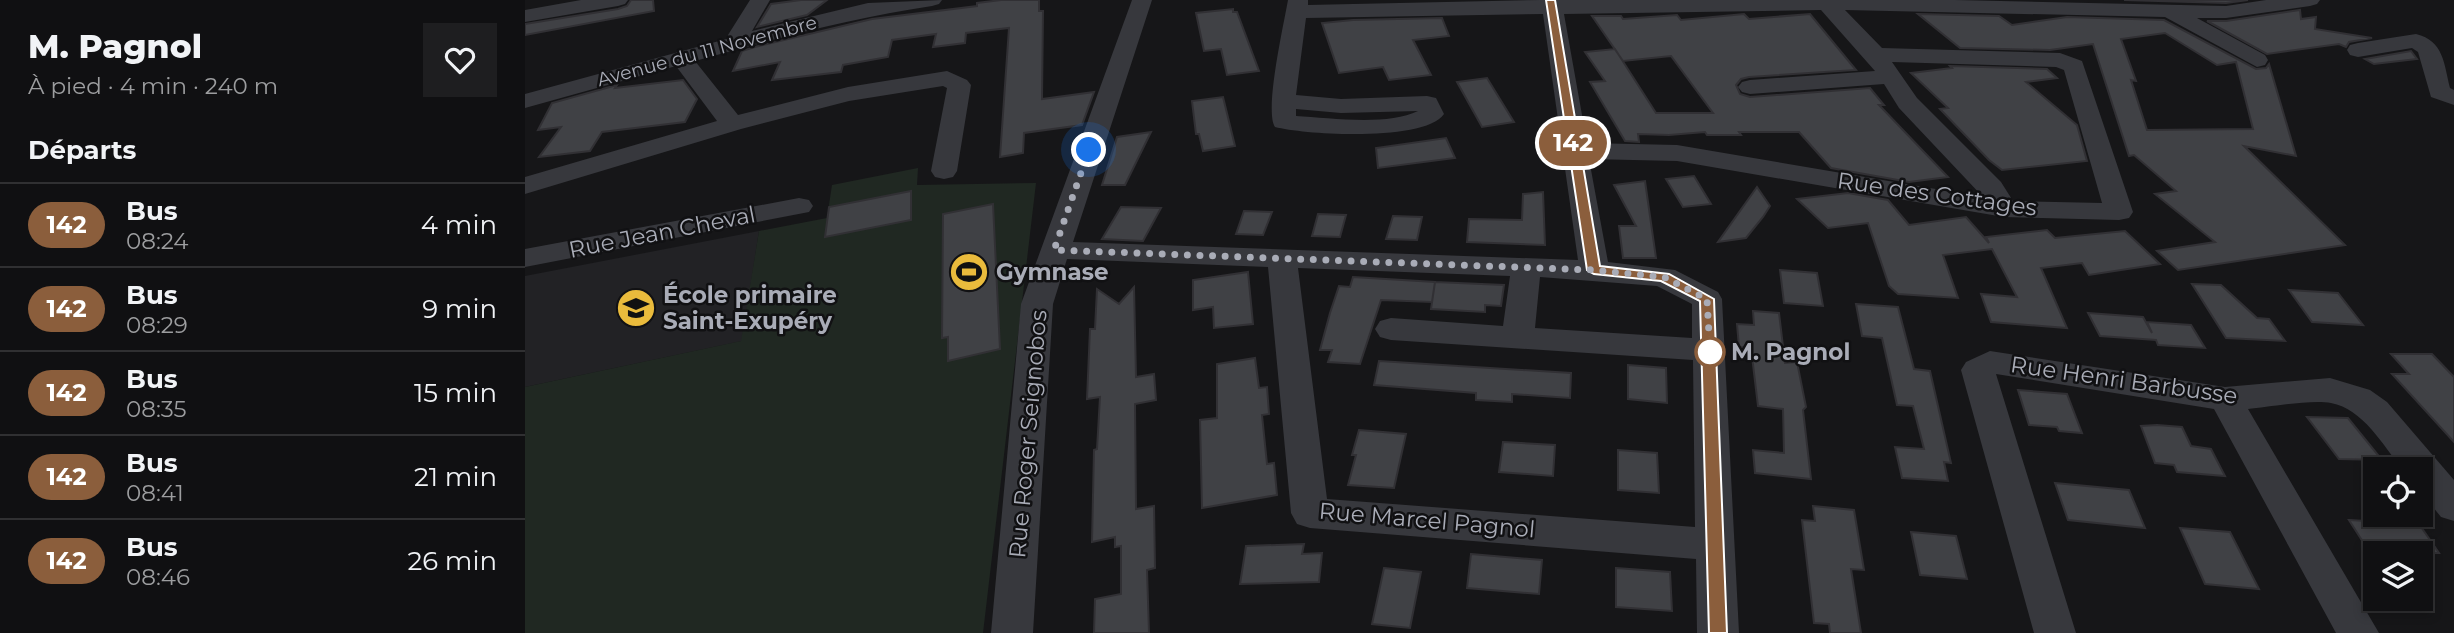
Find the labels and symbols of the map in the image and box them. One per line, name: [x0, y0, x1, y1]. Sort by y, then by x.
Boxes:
street label: Avenue du 11 Novembre: [595, 11, 819, 91]
line badge: 142: [1533, 120, 1613, 166]
your location: [1071, 132, 1106, 167]
street label: Rue des Cottages: [1835, 166, 2039, 222]
street label: Rue Jean Cheval: [566, 200, 758, 264]
sports icon: Gymnase: [948, 251, 990, 293]
place label: Gymnase: [996, 258, 1108, 286]
place label: École primaire Saint-Exupéry: [663, 281, 837, 335]
school or university icon: École primaire Saint-Exupéry: [615, 287, 657, 329]
street label: Rue Roger Seignobos: [1003, 309, 1053, 559]
marker: M. Pagnol: [1695, 337, 1725, 367]
place label: M. Pagnol: [1731, 338, 1850, 366]
street label: Rue Henri Barbusse: [2009, 350, 2239, 410]
street label: Rue Marcel Pagnol: [1318, 497, 1536, 543]

